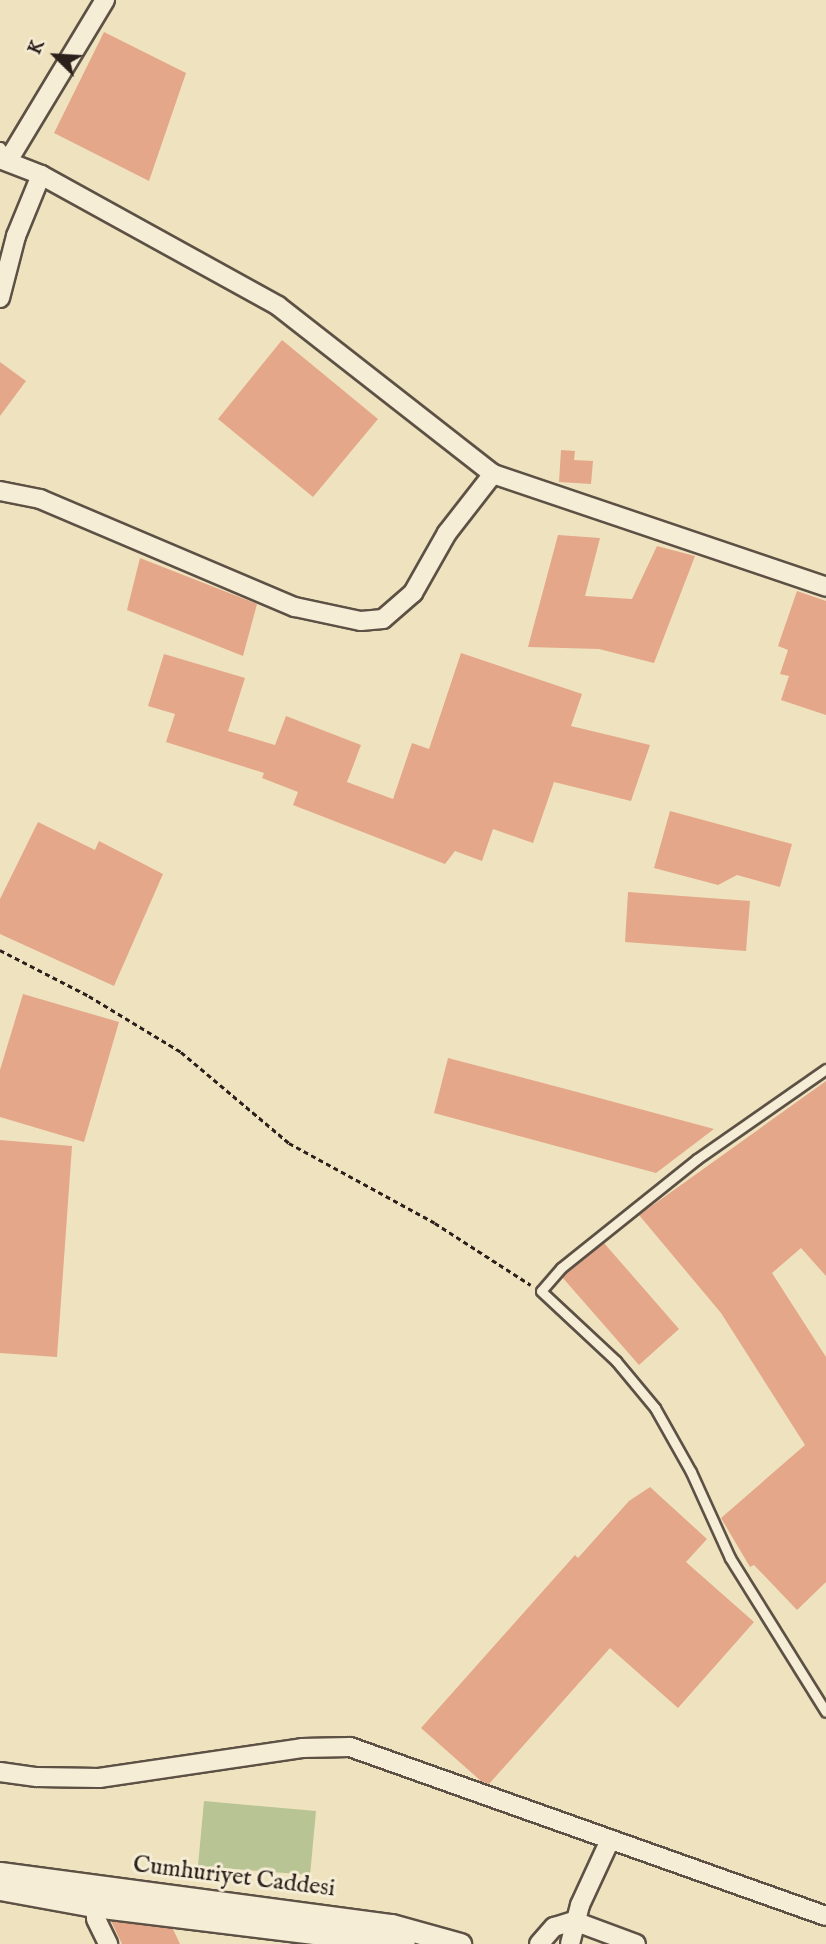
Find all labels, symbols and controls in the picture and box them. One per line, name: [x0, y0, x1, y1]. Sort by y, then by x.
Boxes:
north arrow: [21, 21, 91, 91]
text: K: [23, 36, 51, 59]
street label: Cumhuriyet Caddesi: [131, 1850, 337, 1904]

